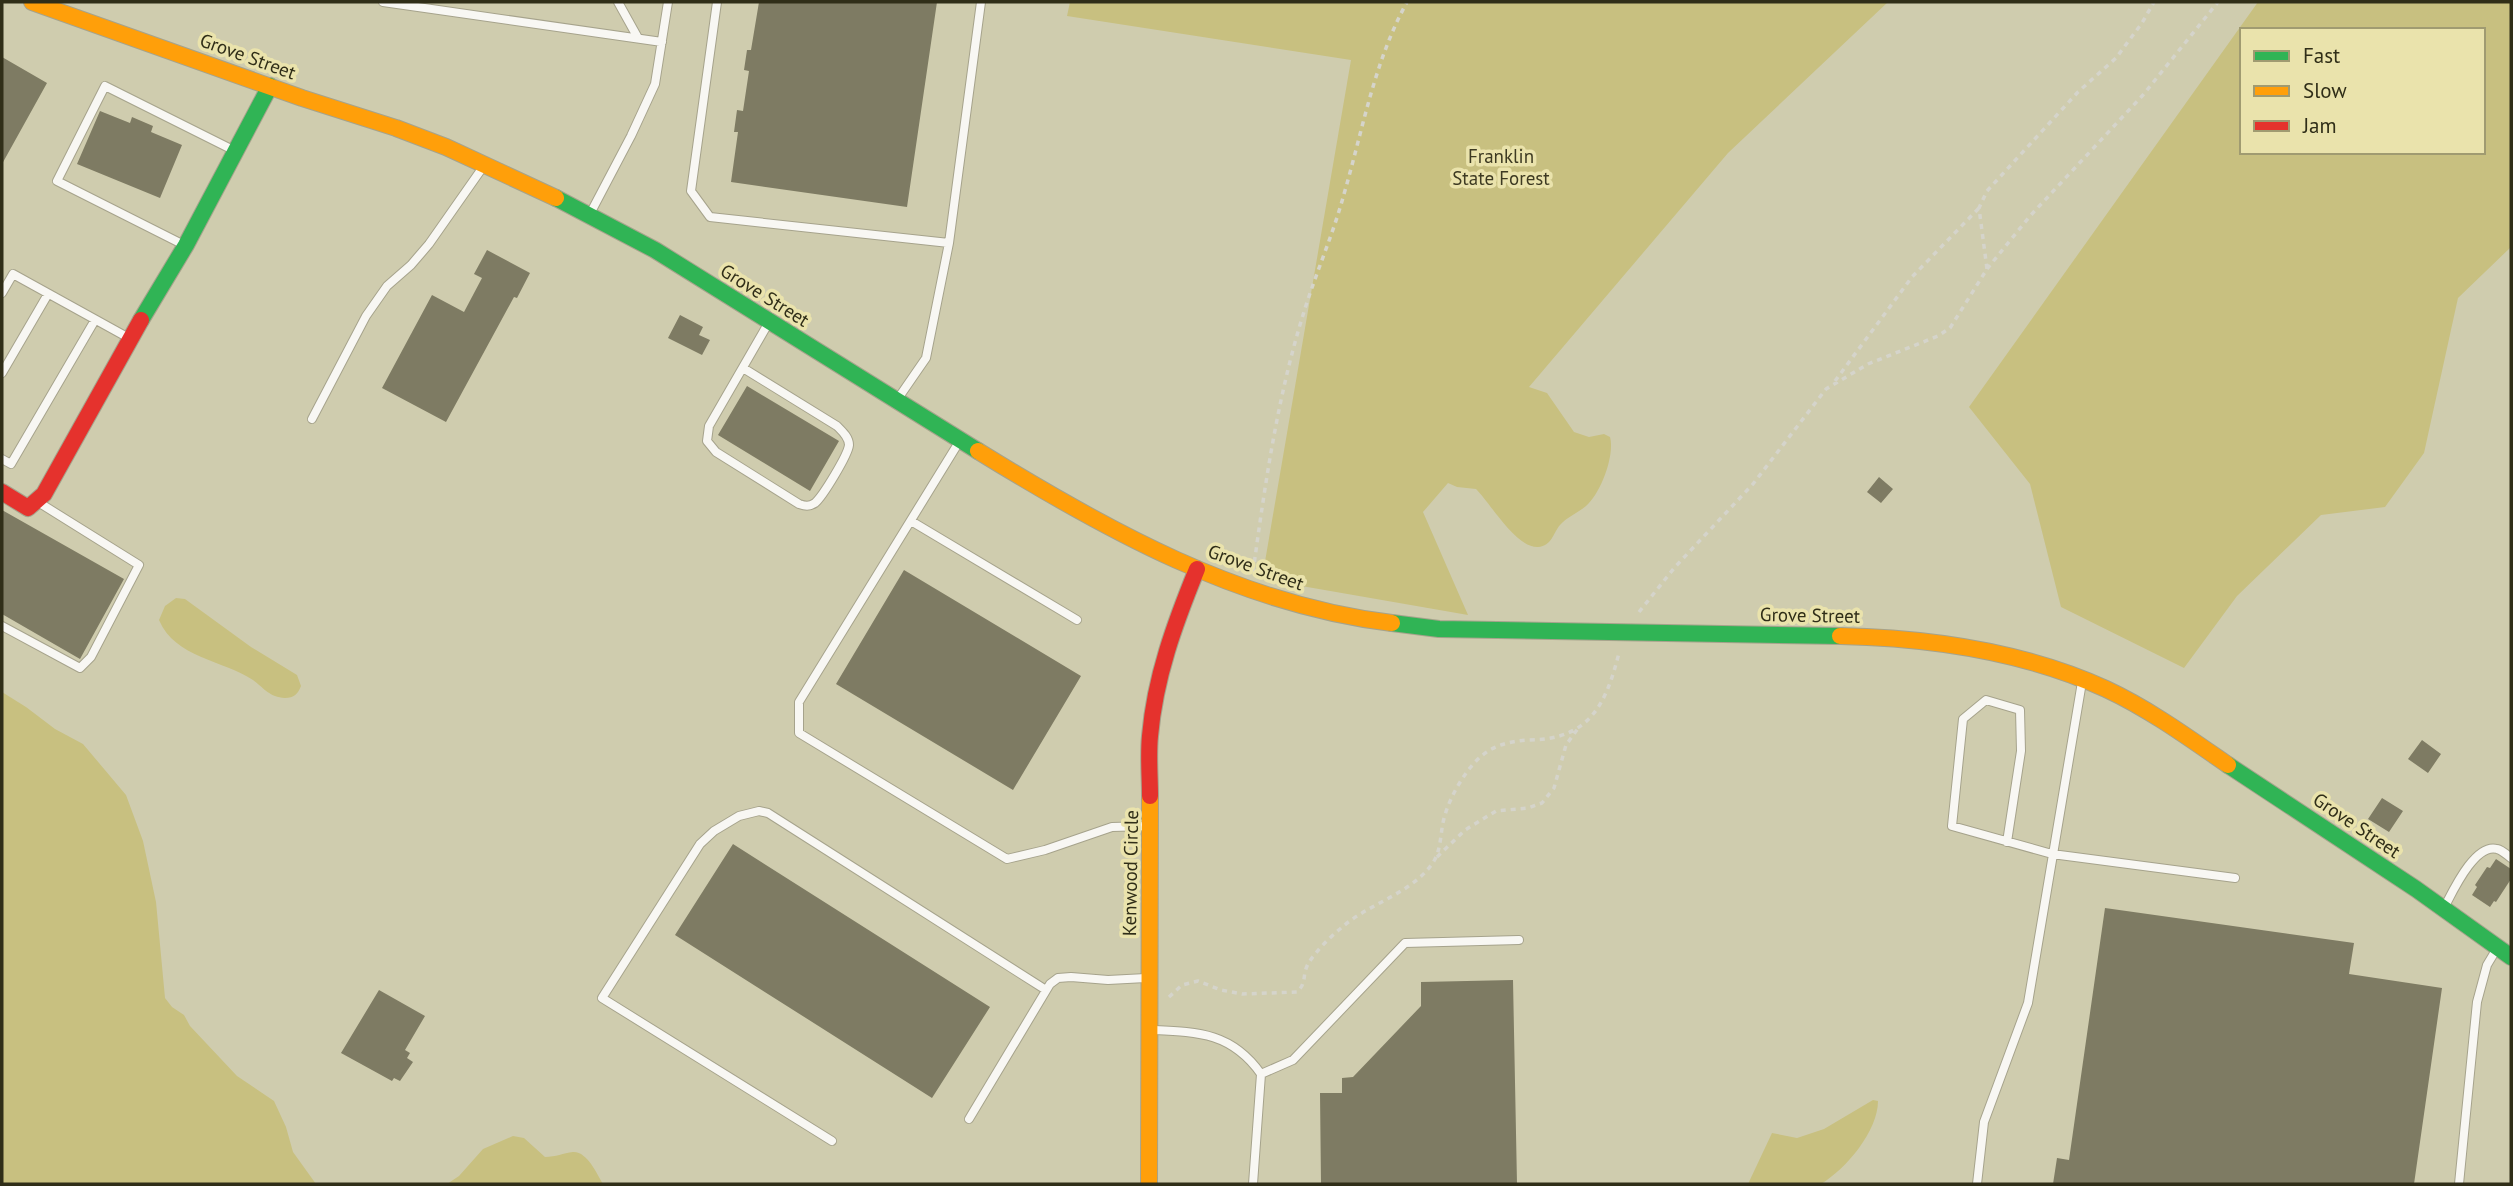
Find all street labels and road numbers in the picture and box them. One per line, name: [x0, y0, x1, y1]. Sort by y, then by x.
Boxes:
street label: Grove Street: [197, 28, 300, 85]
street label: Grove Street: [716, 258, 814, 332]
street label: Grove Street: [1205, 539, 1308, 596]
street label: Grove Street: [1760, 602, 1861, 628]
street label: Grove Street: [2309, 787, 2406, 863]
street label: Kenwood Circle: [1117, 810, 1143, 936]

